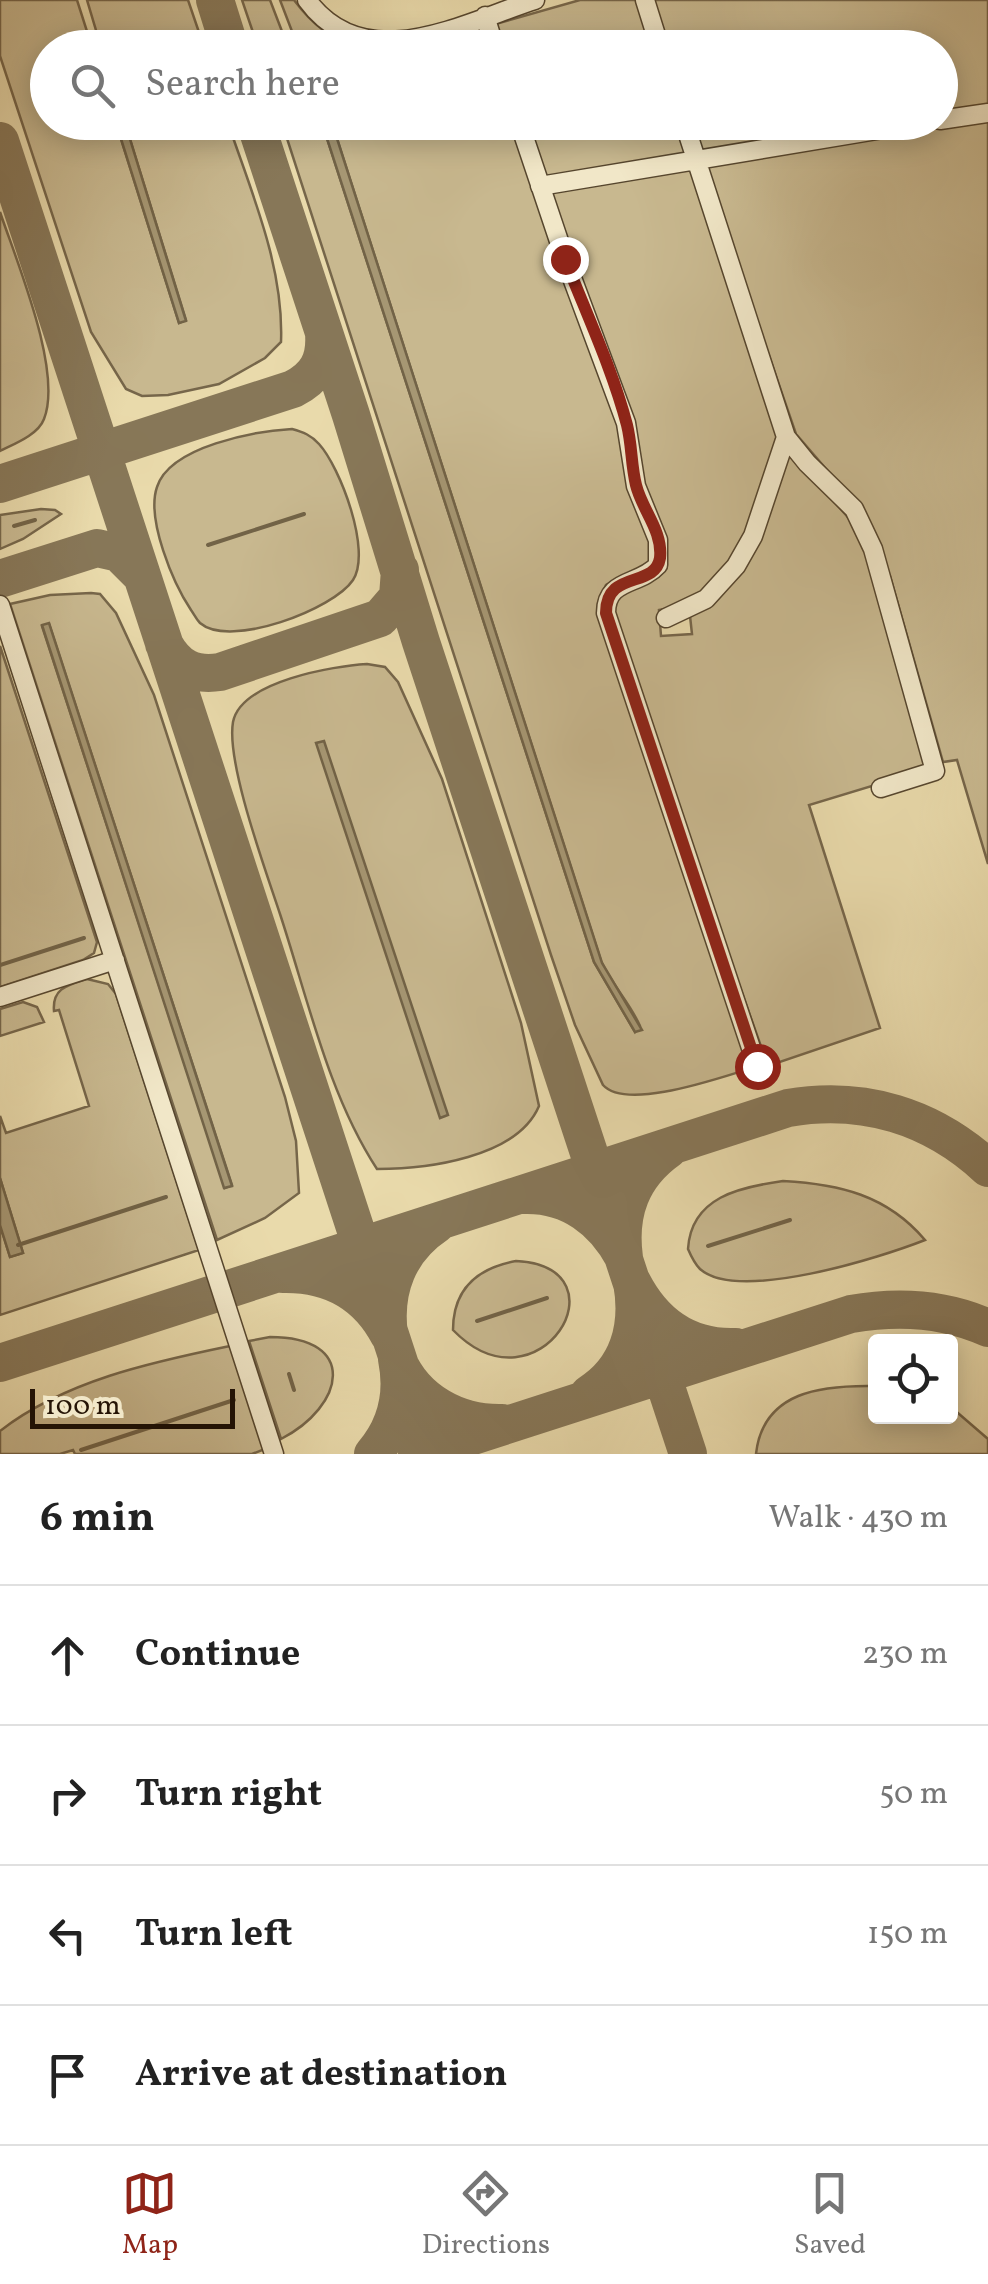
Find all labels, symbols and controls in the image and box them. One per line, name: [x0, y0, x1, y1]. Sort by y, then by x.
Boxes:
search box: [30, 30, 958, 140]
icon: search: [65, 58, 120, 113]
text: Search here: [145, 59, 340, 112]
route end: [543, 237, 589, 283]
route start: [735, 1044, 781, 1090]
map controls: [868, 1334, 958, 1424]
button: locate: [868, 1334, 958, 1424]
scale bar: [30, 1384, 235, 1428]
text: 100 m: [45, 1387, 120, 1426]
text: 6 min: [40, 1490, 155, 1549]
text: Walk · 430 m: [769, 1497, 948, 1541]
icon: ahead: [40, 1628, 95, 1683]
text: Continue: [135, 1629, 300, 1682]
text: 230 m: [862, 1633, 948, 1677]
icon: right: [40, 1768, 95, 1823]
text: Turn right: [135, 1769, 322, 1822]
text: 50 m: [879, 1773, 948, 1817]
icon: left: [40, 1908, 95, 1963]
text: Turn left: [135, 1909, 292, 1962]
text: 150 m: [867, 1913, 948, 1957]
icon: arrive: [40, 2048, 95, 2103]
text: Arrive at destination: [135, 2049, 508, 2102]
tab: Map: [122, 2166, 178, 2265]
tab: Directions: [422, 2166, 550, 2265]
tab: Saved: [794, 2166, 866, 2265]

